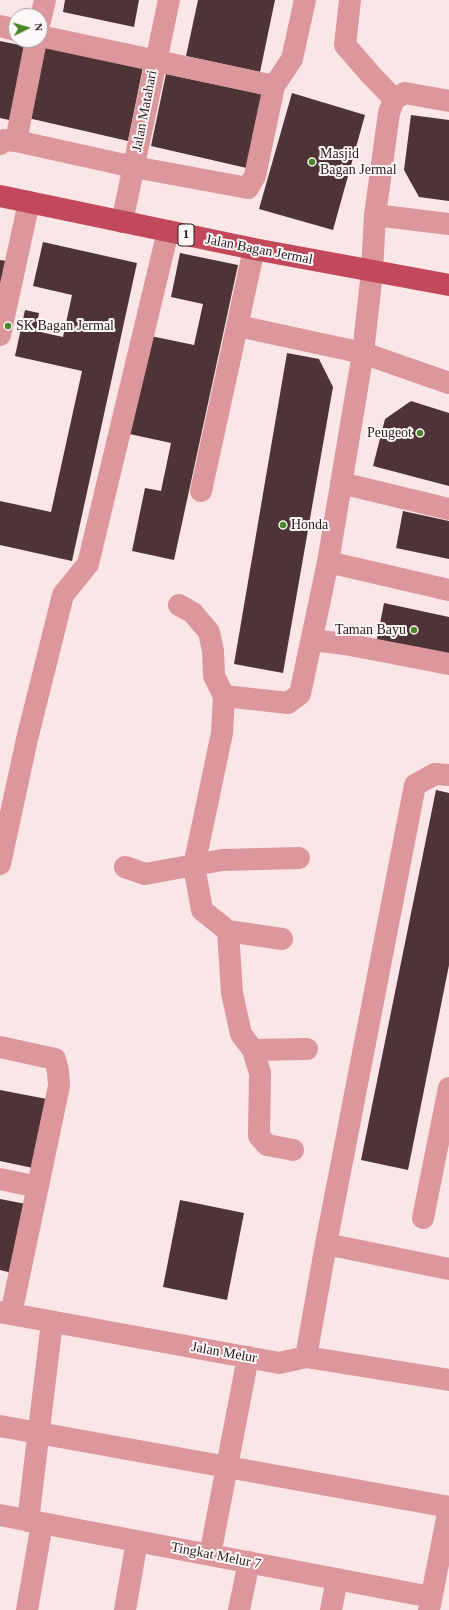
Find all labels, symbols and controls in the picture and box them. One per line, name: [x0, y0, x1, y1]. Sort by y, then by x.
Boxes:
north arrow: [8, 8, 48, 48]
text: N: [33, 23, 45, 32]
street label: Jalan Matahari: [129, 69, 161, 153]
place label: Masjid Bagan Jermal: [320, 146, 397, 178]
marker: Masjid Bagan Jermal: [307, 157, 317, 167]
road number: 1: [178, 224, 194, 246]
street label: Jalan Bagan Jermal: [204, 231, 314, 269]
place label: SK Bagan Jermal: [16, 318, 114, 334]
marker: SK Bagan Jermal: [3, 321, 13, 331]
place label: Peugeot: [367, 425, 412, 441]
marker: Peugeot: [415, 428, 425, 438]
place label: Honda: [291, 517, 328, 533]
marker: Honda: [278, 520, 288, 530]
place label: Taman Bayu: [335, 622, 406, 638]
marker: Taman Bayu: [409, 625, 419, 635]
street label: Jalan Melur: [190, 1339, 258, 1367]
street label: Tingkat Melur 7: [170, 1539, 262, 1573]

